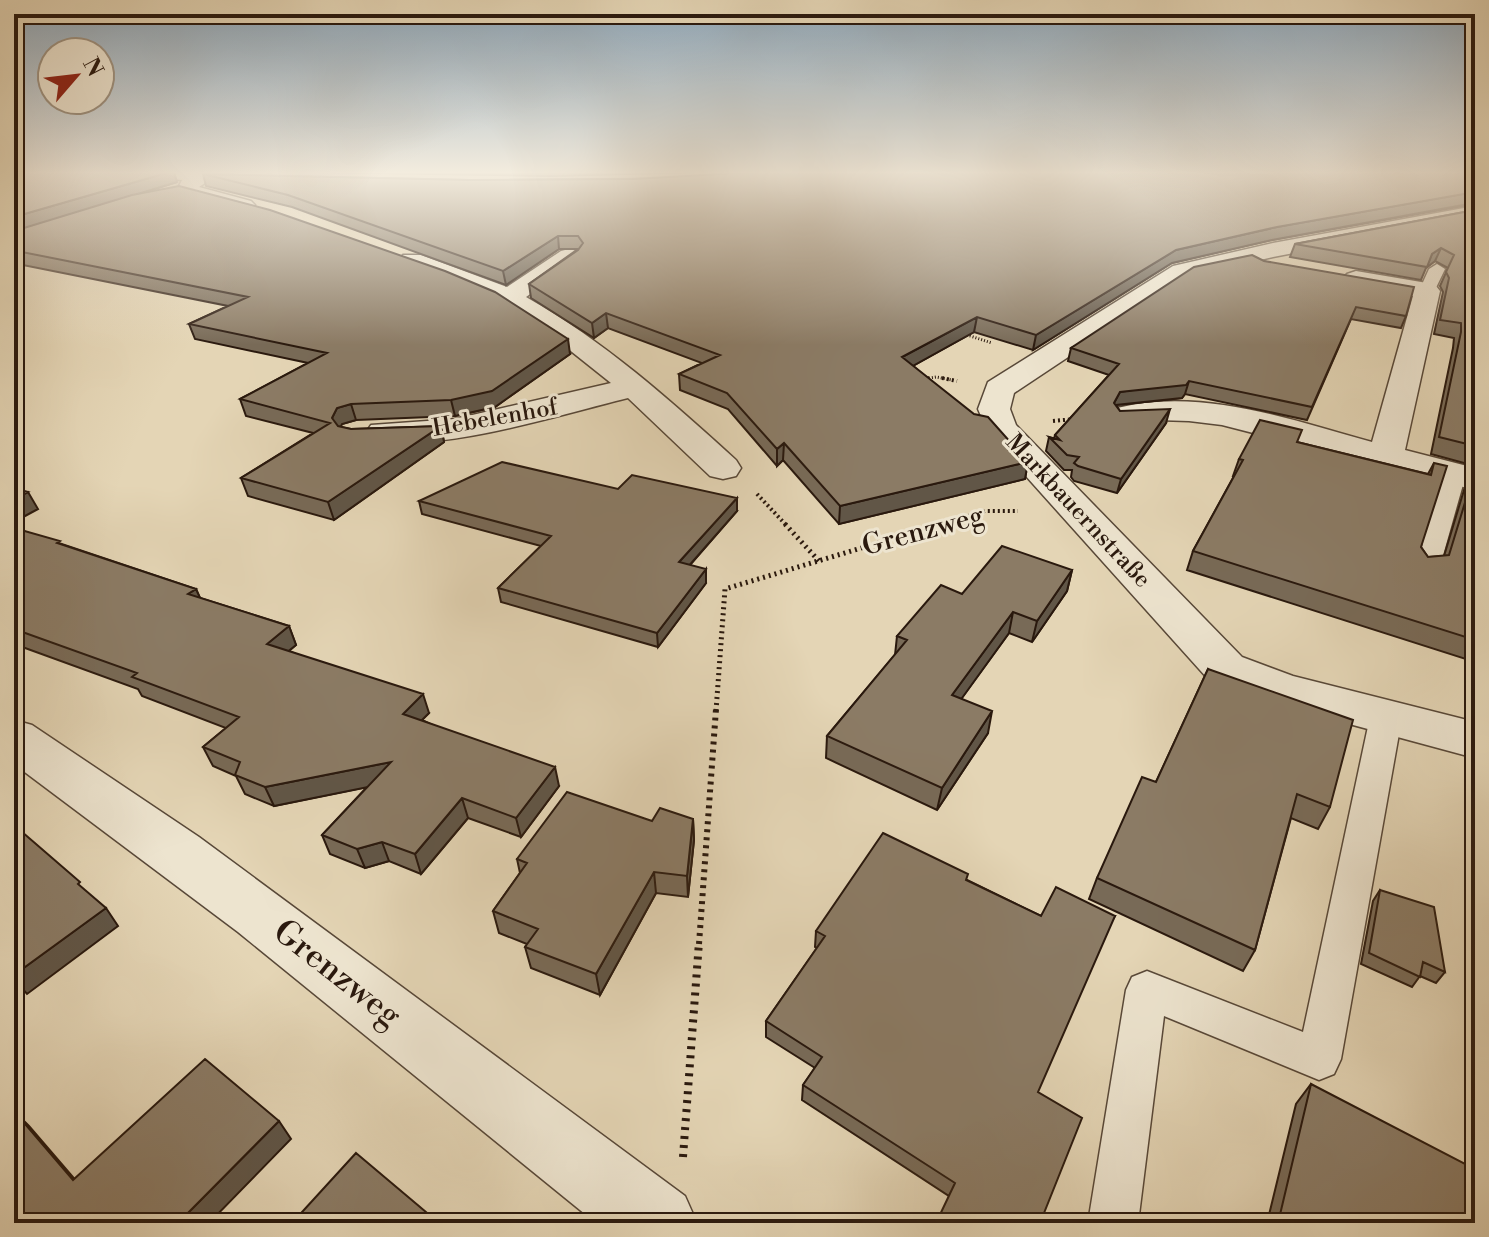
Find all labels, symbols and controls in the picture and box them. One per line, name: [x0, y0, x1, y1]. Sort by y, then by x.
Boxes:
north arrow: [36, 36, 116, 116]
text: N: [76, 53, 109, 82]
street label: Hebelenhof: [430, 392, 561, 444]
street label: Markbauernstraße: [999, 428, 1157, 594]
street label: Grenzweg: [858, 498, 988, 564]
street label: Grenzweg: [264, 911, 410, 1037]

